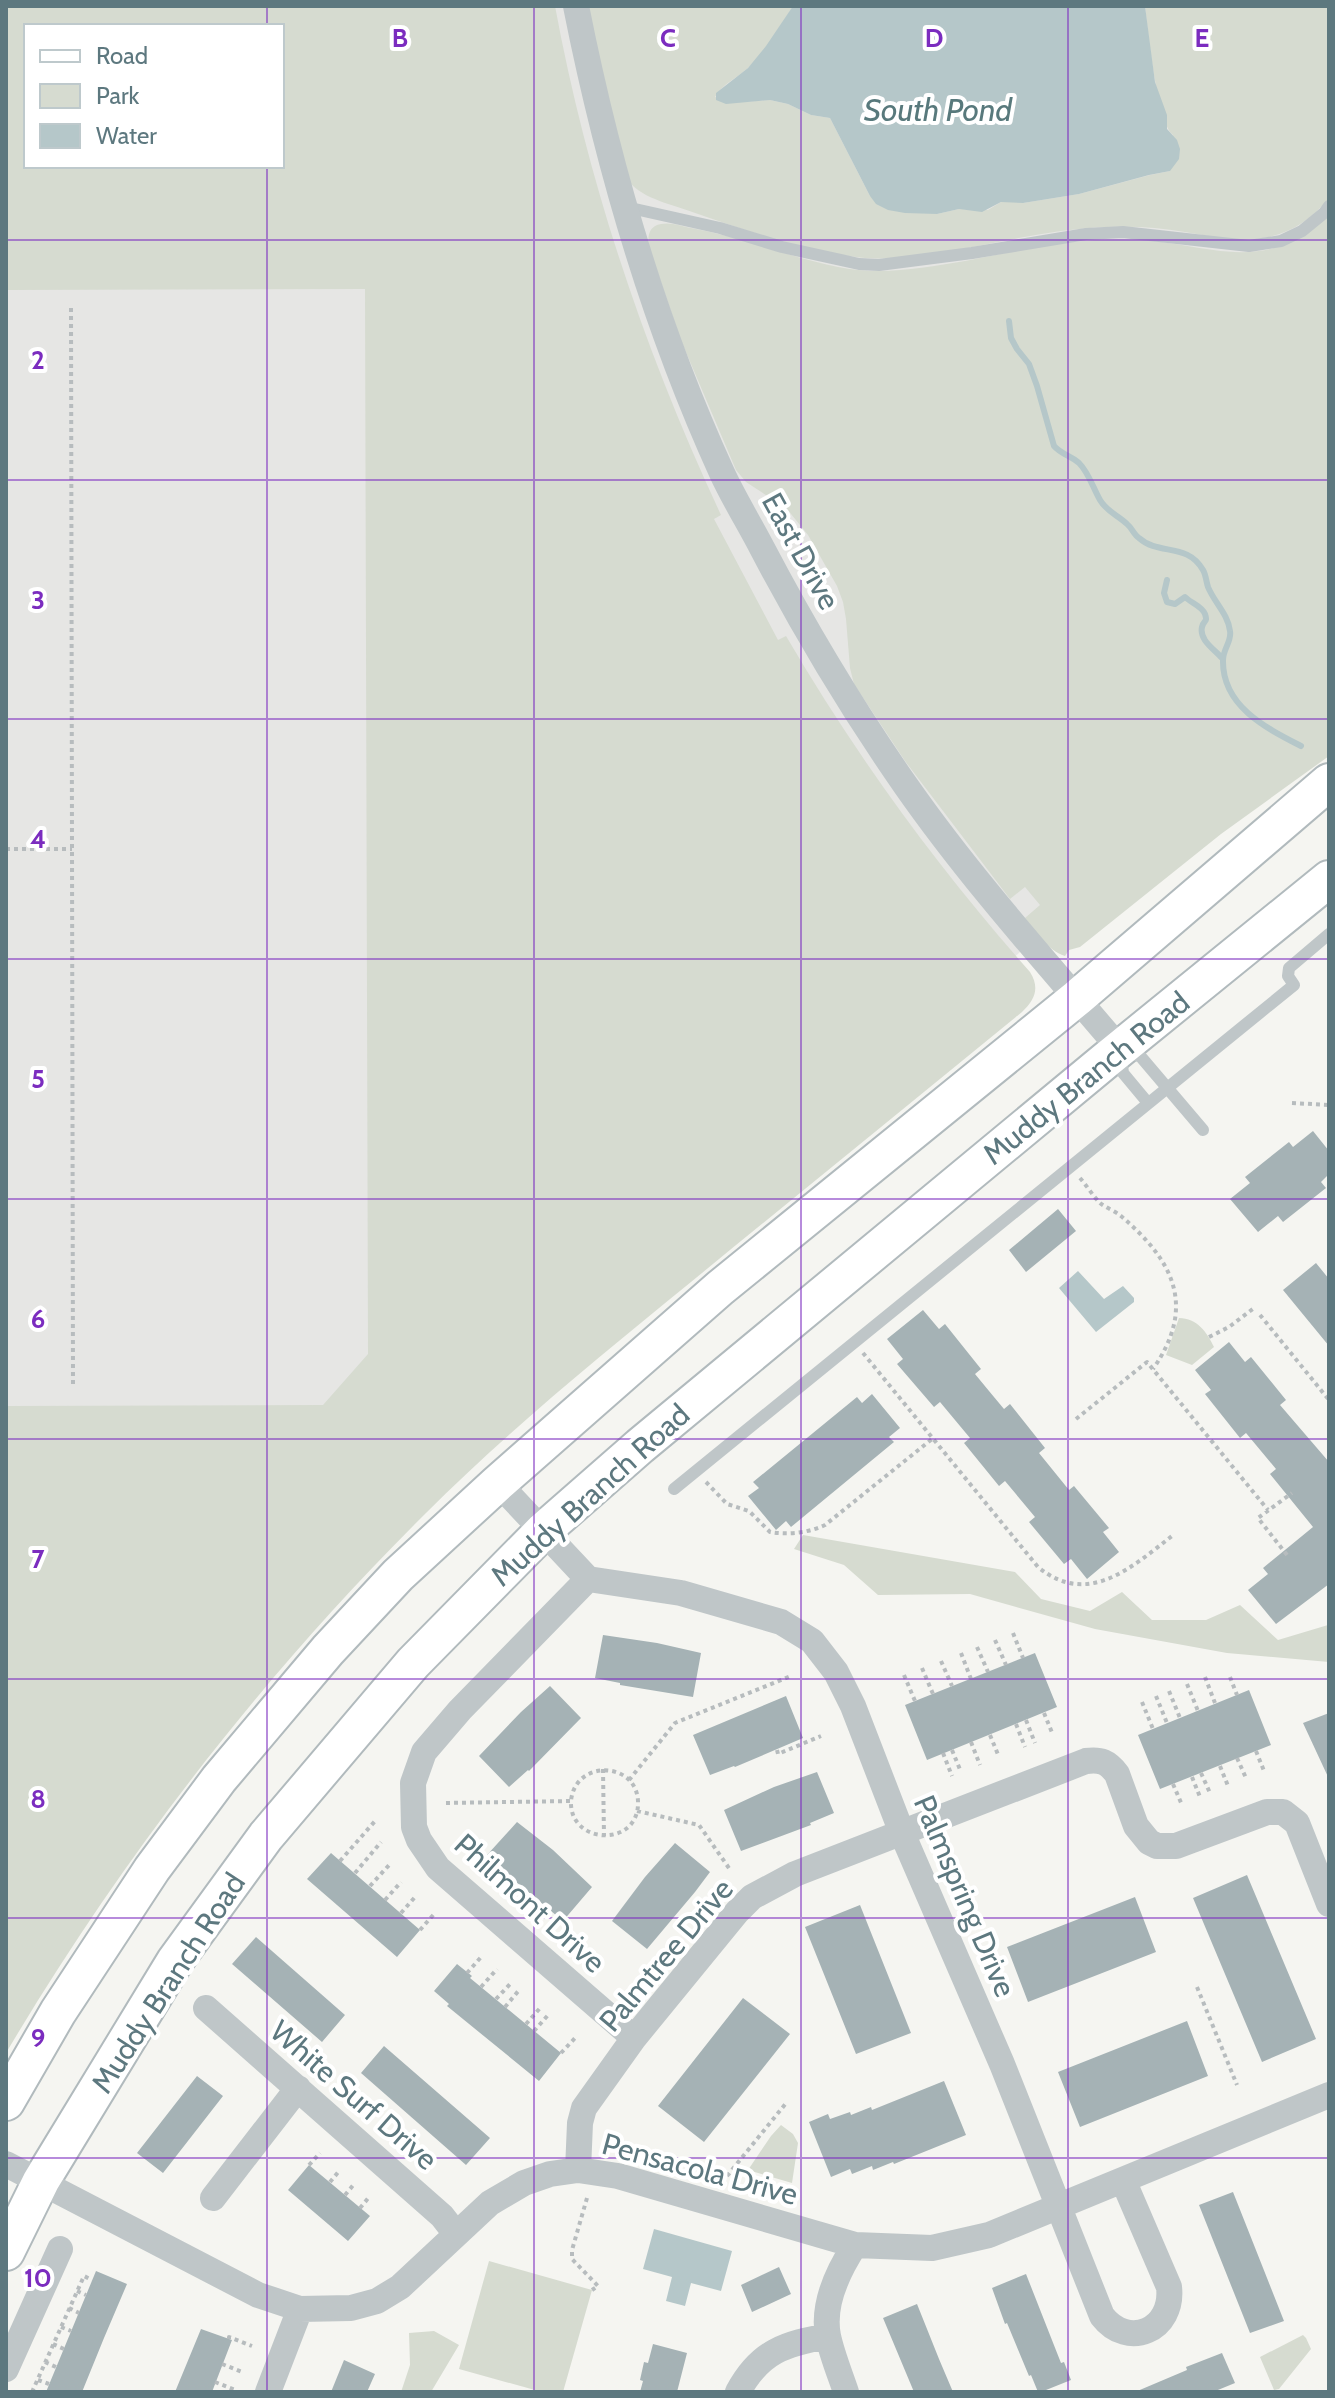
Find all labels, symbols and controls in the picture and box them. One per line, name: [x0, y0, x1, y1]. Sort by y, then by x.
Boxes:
text: B: [392, 22, 408, 54]
text: C: [660, 22, 676, 54]
text: D: [925, 22, 943, 54]
text: E: [1195, 22, 1209, 54]
legend: [24, 24, 284, 168]
text: Road: [96, 41, 148, 70]
text: Park: [96, 81, 139, 110]
water label: South Pond: [864, 90, 1014, 129]
text: Water: [96, 121, 157, 150]
text: 2: [31, 344, 45, 376]
street label: East Drive: [754, 486, 848, 616]
text: 3: [31, 584, 45, 616]
text: 4: [30, 823, 46, 855]
street label: Muddy Branch Road: [975, 983, 1197, 1173]
text: 5: [31, 1063, 45, 1095]
text: 6: [31, 1303, 45, 1335]
street label: Muddy Branch Road: [483, 1396, 697, 1594]
text: 7: [31, 1543, 45, 1575]
text: 8: [30, 1783, 46, 1815]
street label: Palmspring Drive: [906, 1790, 1024, 2002]
street label: Philmont Drive: [447, 1826, 613, 1980]
street label: Muddy Branch Road: [83, 1866, 253, 2100]
street label: Palmtree Drive: [591, 1871, 741, 2039]
street label: White Surf Drive: [263, 2012, 445, 2178]
text: 9: [31, 2022, 45, 2054]
street label: Pensacola Drive: [598, 2125, 802, 2213]
text: 10: [24, 2262, 52, 2294]

